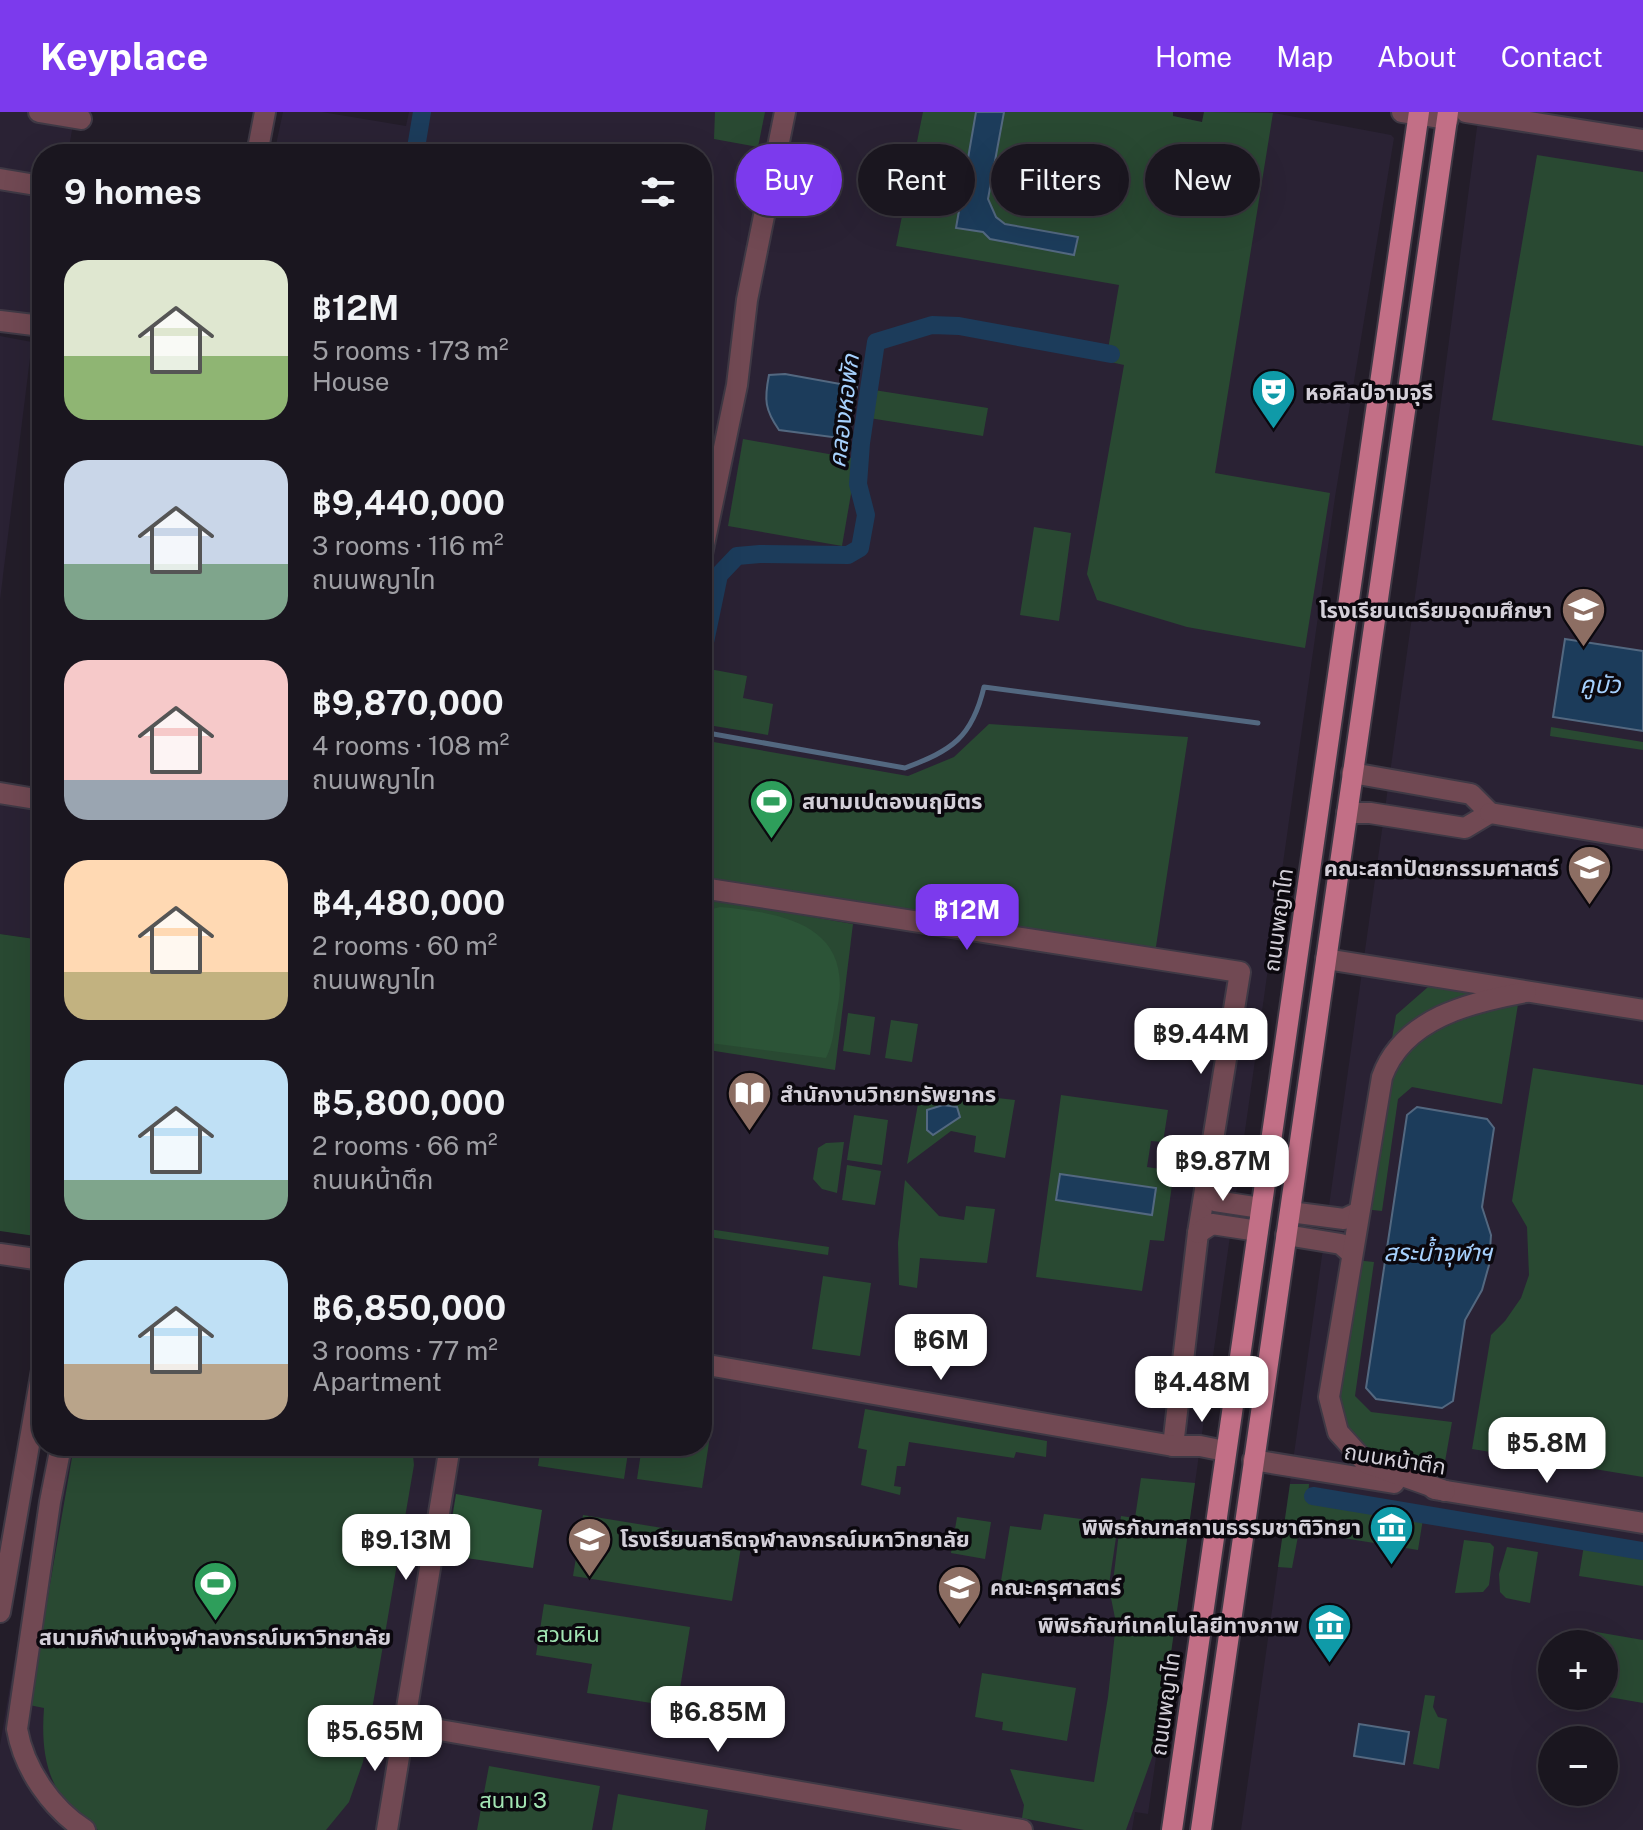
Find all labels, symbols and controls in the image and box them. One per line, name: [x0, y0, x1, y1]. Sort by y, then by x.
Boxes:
text: Keyplace: [40, 34, 208, 79]
text: Home: [1155, 40, 1232, 73]
text: Map: [1276, 40, 1333, 73]
text: About: [1377, 40, 1457, 73]
text: Contact: [1501, 40, 1603, 73]
chip: Buy: [736, 144, 842, 216]
chip: Rent: [858, 144, 975, 216]
chip: Filters: [991, 144, 1129, 216]
chip: New: [1145, 144, 1260, 216]
icon: filters: [636, 170, 680, 214]
text: 9 homes: [64, 172, 202, 212]
text: ฿12M: [312, 288, 399, 328]
icon: home: [128, 292, 224, 388]
text: 5 rooms · 173 m²: [312, 335, 509, 366]
water label: คลองหอพัก: [822, 351, 864, 469]
text: House: [312, 366, 389, 397]
theatre icon: หอศิลป์จามจุรี: [1250, 368, 1298, 431]
place label: หอศิลป์จามจุรี: [1305, 379, 1433, 406]
text: ฿9,440,000: [312, 483, 505, 523]
icon: home: [128, 492, 224, 588]
text: 3 rooms · 116 m²: [312, 530, 504, 561]
text: ถนนพญาไท: [312, 564, 436, 595]
school or university icon: โรงเรียนเตรียมอุดมศึกษา: [1559, 586, 1607, 649]
place label: โรงเรียนเตรียมอุดมศึกษา: [1319, 597, 1552, 624]
water label: คูบัว: [1579, 670, 1622, 700]
text: ฿9,870,000: [312, 683, 504, 723]
icon: home: [128, 692, 224, 788]
text: 4 rooms · 108 m²: [312, 730, 509, 761]
text: ถนนพญาไท: [312, 764, 436, 795]
sports icon: สนามเปตองนฤมิตร: [747, 777, 795, 840]
place label: สนามเปตองนฤมิตร: [802, 788, 983, 814]
school or university icon: คณะสถาปัตยกรรมศาสตร์: [1566, 844, 1614, 907]
place label: คณะสถาปัตยกรรมศาสตร์: [1324, 855, 1559, 881]
street label: ถนนพญาไท: [1258, 866, 1298, 974]
text: ฿4,480,000: [312, 883, 505, 923]
pin: ฿12M: [920, 884, 1014, 952]
icon: home: [128, 892, 224, 988]
text: ฿12M: [934, 894, 1000, 925]
text: 2 rooms · 60 m²: [312, 930, 497, 961]
text: ถนนพญาไท: [312, 964, 436, 995]
pin: ฿9.44M: [1136, 1008, 1266, 1076]
text: ฿9.44M: [1152, 1018, 1250, 1049]
library icon: สำนักงานวิทยทรัพยากร: [725, 1070, 773, 1133]
place label: สำนักงานวิทยทรัพยากร: [780, 1081, 996, 1107]
text: ฿5,800,000: [312, 1083, 506, 1123]
icon: home: [128, 1092, 224, 1188]
text: 2 rooms · 66 m²: [312, 1130, 498, 1161]
pin: ฿9.87M: [1158, 1135, 1288, 1203]
text: ฿9.87M: [1175, 1145, 1271, 1176]
text: ถนนหน้าตึก: [312, 1164, 433, 1195]
water label: สระน้ำจุฬาฯ: [1383, 1236, 1494, 1268]
text: ฿6,850,000: [312, 1288, 506, 1328]
icon: home: [128, 1292, 224, 1388]
pin: ฿6M: [902, 1314, 980, 1382]
text: ฿6M: [913, 1324, 969, 1355]
text: 3 rooms · 77 m²: [312, 1335, 498, 1366]
pin: ฿4.48M: [1137, 1356, 1267, 1424]
text: Apartment: [312, 1366, 442, 1397]
text: ฿4.48M: [1153, 1366, 1251, 1397]
pin: ฿5.8M: [1491, 1417, 1603, 1485]
text: ฿5.8M: [1507, 1427, 1587, 1458]
street label: ถนนหน้าตึก: [1342, 1438, 1448, 1480]
museum icon: พิพิธภัณฑสถานธรรมชาติวิทยา: [1368, 1503, 1416, 1566]
pin: ฿9.13M: [341, 1514, 471, 1582]
place label: พิพิธภัณฑสถานธรรมชาติวิทยา: [1082, 1514, 1361, 1540]
school or university icon: โรงเรียนสาธิตจุฬาลงกรณ์มหาวิทยาลัย: [565, 1515, 613, 1578]
text: ฿9.13M: [360, 1524, 452, 1555]
place label: โรงเรียนสาธิตจุฬาลงกรณ์มหาวิทยาลัย: [620, 1526, 970, 1553]
sports icon: สนามกีฬาแห่งจุฬาลงกรณ์มหาวิทยาลัย: [191, 1560, 239, 1623]
school or university icon: คณะครุศาสตร์: [935, 1563, 983, 1626]
place label: คณะครุศาสตร์: [990, 1574, 1122, 1601]
museum icon: พิพิธภัณฑ์เทคโนโลยีทางภาพ: [1306, 1601, 1354, 1664]
place label: พิพิธภัณฑ์เทคโนโลยีทางภาพ: [1038, 1612, 1299, 1638]
park label: สวนหิน: [536, 1621, 600, 1647]
place label: สนามกีฬาแห่งจุฬาลงกรณ์มหาวิทยาลัย: [39, 1624, 391, 1651]
map controls: [1538, 1630, 1618, 1806]
button: +: [1538, 1630, 1618, 1710]
street label: ถนนพญาไท: [1145, 1650, 1185, 1758]
pin: ฿6.85M: [653, 1686, 783, 1754]
text: ฿6.85M: [669, 1696, 767, 1727]
pin: ฿5.65M: [310, 1705, 440, 1773]
text: ฿5.65M: [326, 1715, 424, 1746]
button: −: [1538, 1726, 1618, 1806]
park label: สนาม 3: [479, 1787, 547, 1813]

